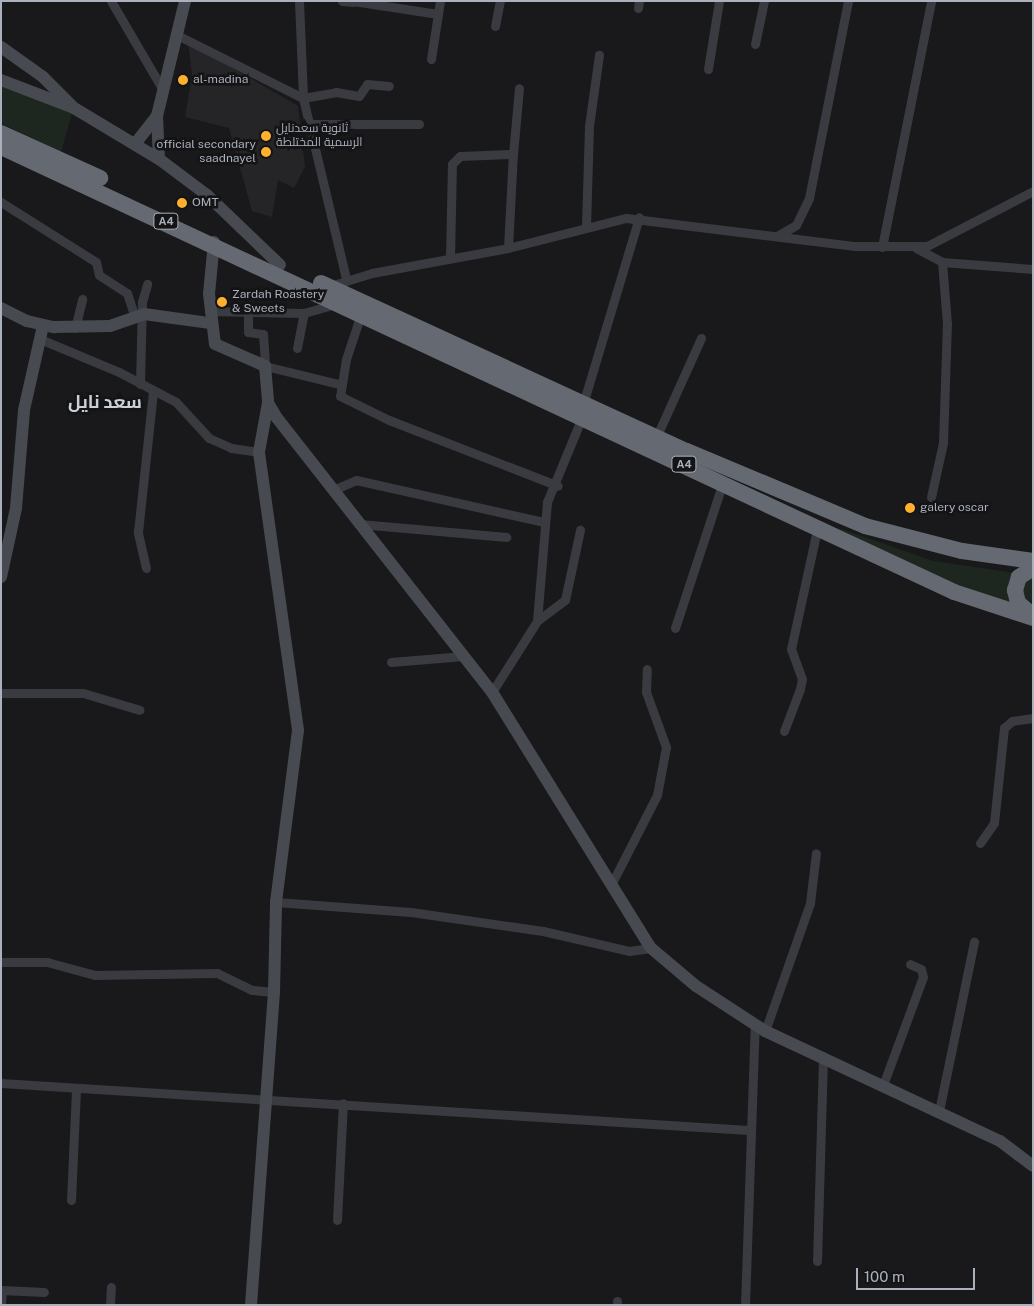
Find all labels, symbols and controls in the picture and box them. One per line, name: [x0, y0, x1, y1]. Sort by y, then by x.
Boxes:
place label: al-madina: [193, 73, 248, 87]
marker: al-madina: [177, 74, 189, 86]
place label: ثانوية سعدنايل الرسمية المختلطة: [276, 122, 363, 150]
marker: ثانوية سعدنايل الرسمية المختلطة: [260, 130, 272, 142]
place label: official secondary saadnayel: [157, 138, 256, 166]
marker: official secondary saadnayel: [260, 146, 272, 158]
place label: OMT: [192, 196, 219, 210]
marker: OMT: [176, 197, 188, 209]
road number: A4: [152, 212, 180, 230]
place label: Zardah Roastery & Sweets: [232, 288, 324, 316]
marker: Zardah Roastery & Sweets: [216, 296, 228, 308]
district label: سعد نايل: [68, 391, 142, 413]
road number: A4: [670, 456, 698, 472]
place label: galery oscar: [920, 501, 989, 515]
marker: galery oscar: [904, 502, 916, 514]
scale bar: [859, 1258, 978, 1290]
text: 100 m: [864, 1268, 905, 1285]

